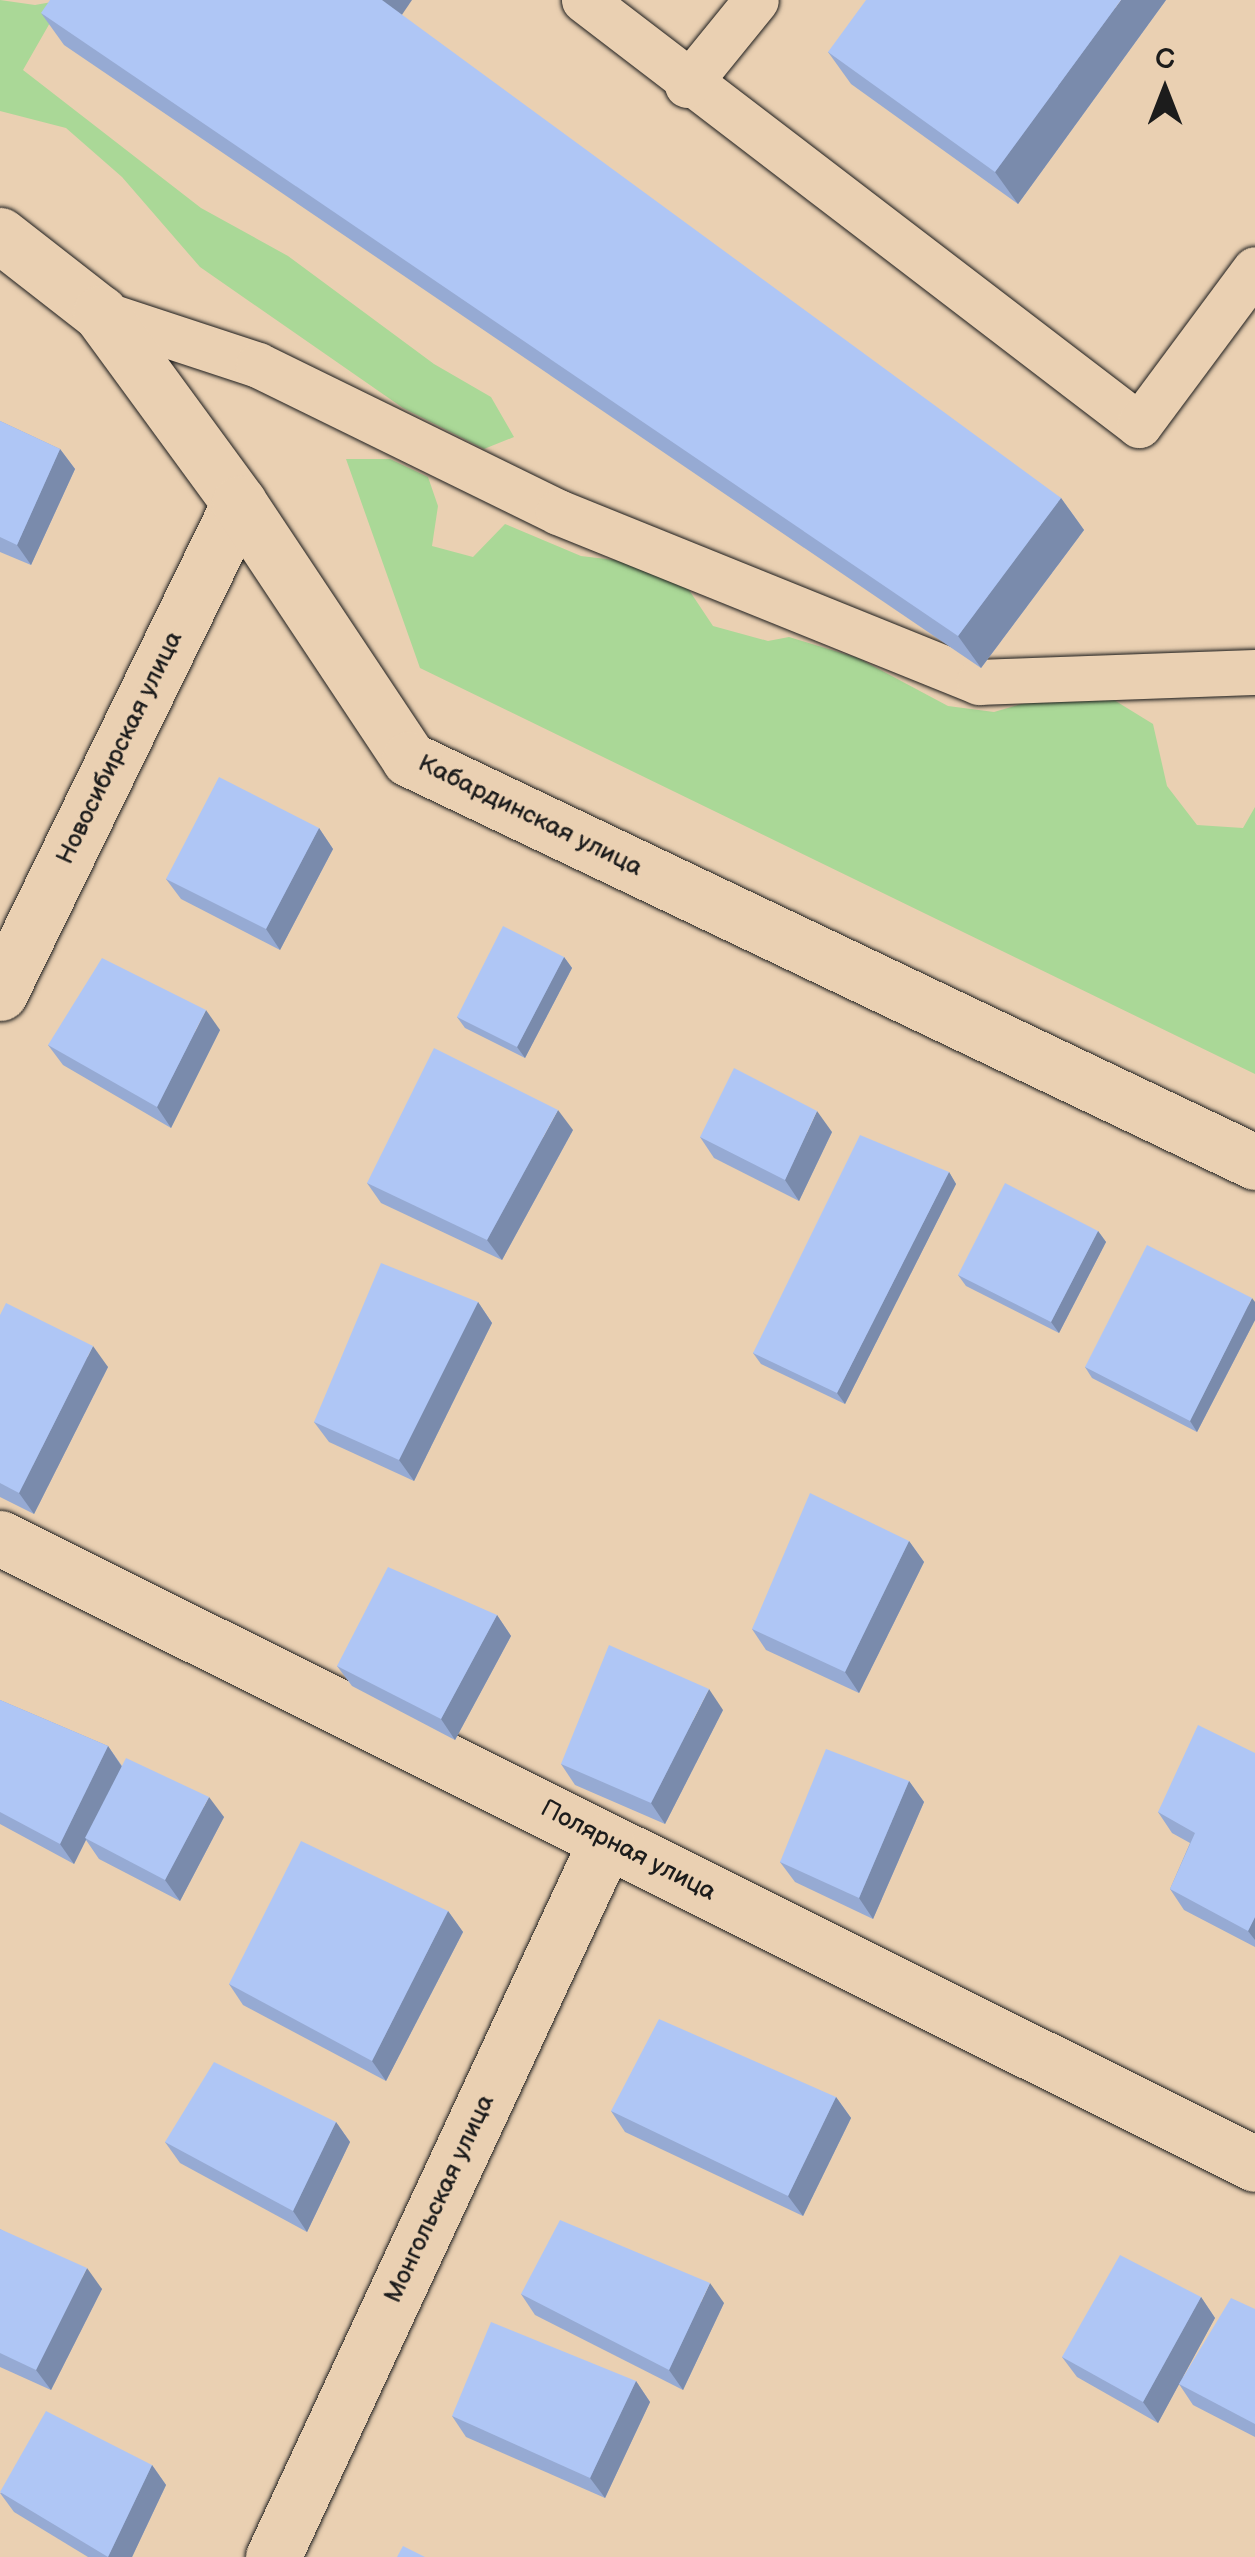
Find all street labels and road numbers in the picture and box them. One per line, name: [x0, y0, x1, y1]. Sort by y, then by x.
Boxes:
street label: Новосибирская улица: [51, 627, 189, 869]
street label: Кабардинская улица: [413, 749, 647, 883]
street label: Полярная улица: [535, 1794, 721, 1908]
street label: Монгольская улица: [379, 2090, 501, 2308]

